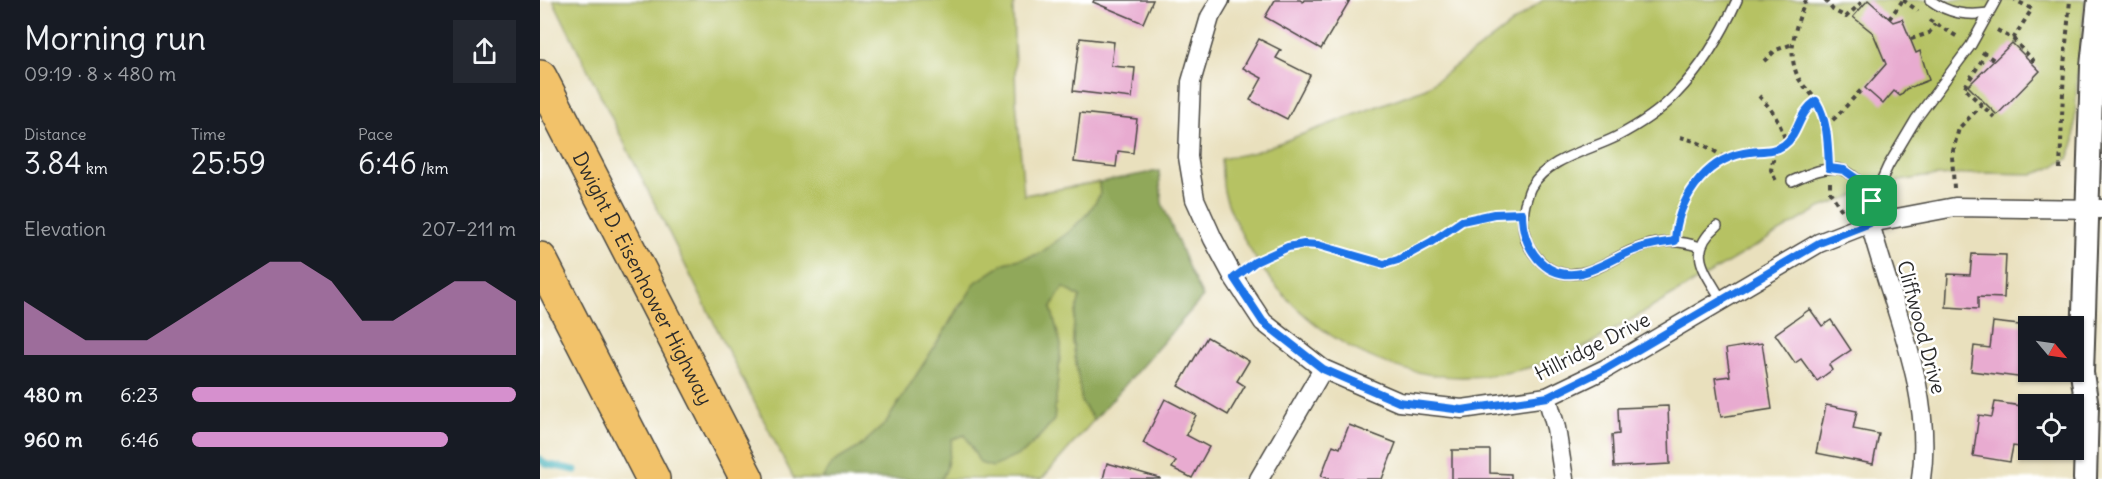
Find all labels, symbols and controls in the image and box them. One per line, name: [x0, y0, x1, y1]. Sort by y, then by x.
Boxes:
text: Morning run: [24, 17, 206, 59]
button: share: [453, 20, 516, 83]
text: 09:19 · 8 × 480 m: [24, 61, 176, 86]
text: Distance: [24, 124, 86, 144]
text: Time: [191, 124, 226, 144]
text: Pace: [358, 124, 393, 144]
text: 3.84: [24, 144, 82, 182]
text: 25:59: [191, 144, 266, 182]
text: 6:46: [358, 144, 417, 182]
street label: Dwight D. Eisenhower Highway: [568, 147, 719, 409]
text: km: [82, 158, 108, 178]
text: /km: [417, 158, 449, 178]
pin: [1846, 175, 1897, 226]
icon: arrive: [1855, 184, 1888, 217]
text: Elevation: [24, 216, 106, 241]
text: 207–211 m: [422, 216, 516, 241]
street label: Cliffwood Drive: [1892, 257, 1952, 397]
street label: Hillridge Drive: [1530, 306, 1654, 386]
north arrow: [2018, 316, 2084, 382]
map controls: [2018, 316, 2084, 460]
text: 480 m: [24, 382, 83, 407]
text: 6:23: [120, 382, 158, 407]
button: locate: [2018, 394, 2084, 460]
text: 960 m: [24, 427, 83, 452]
text: 6:46: [120, 427, 159, 452]

